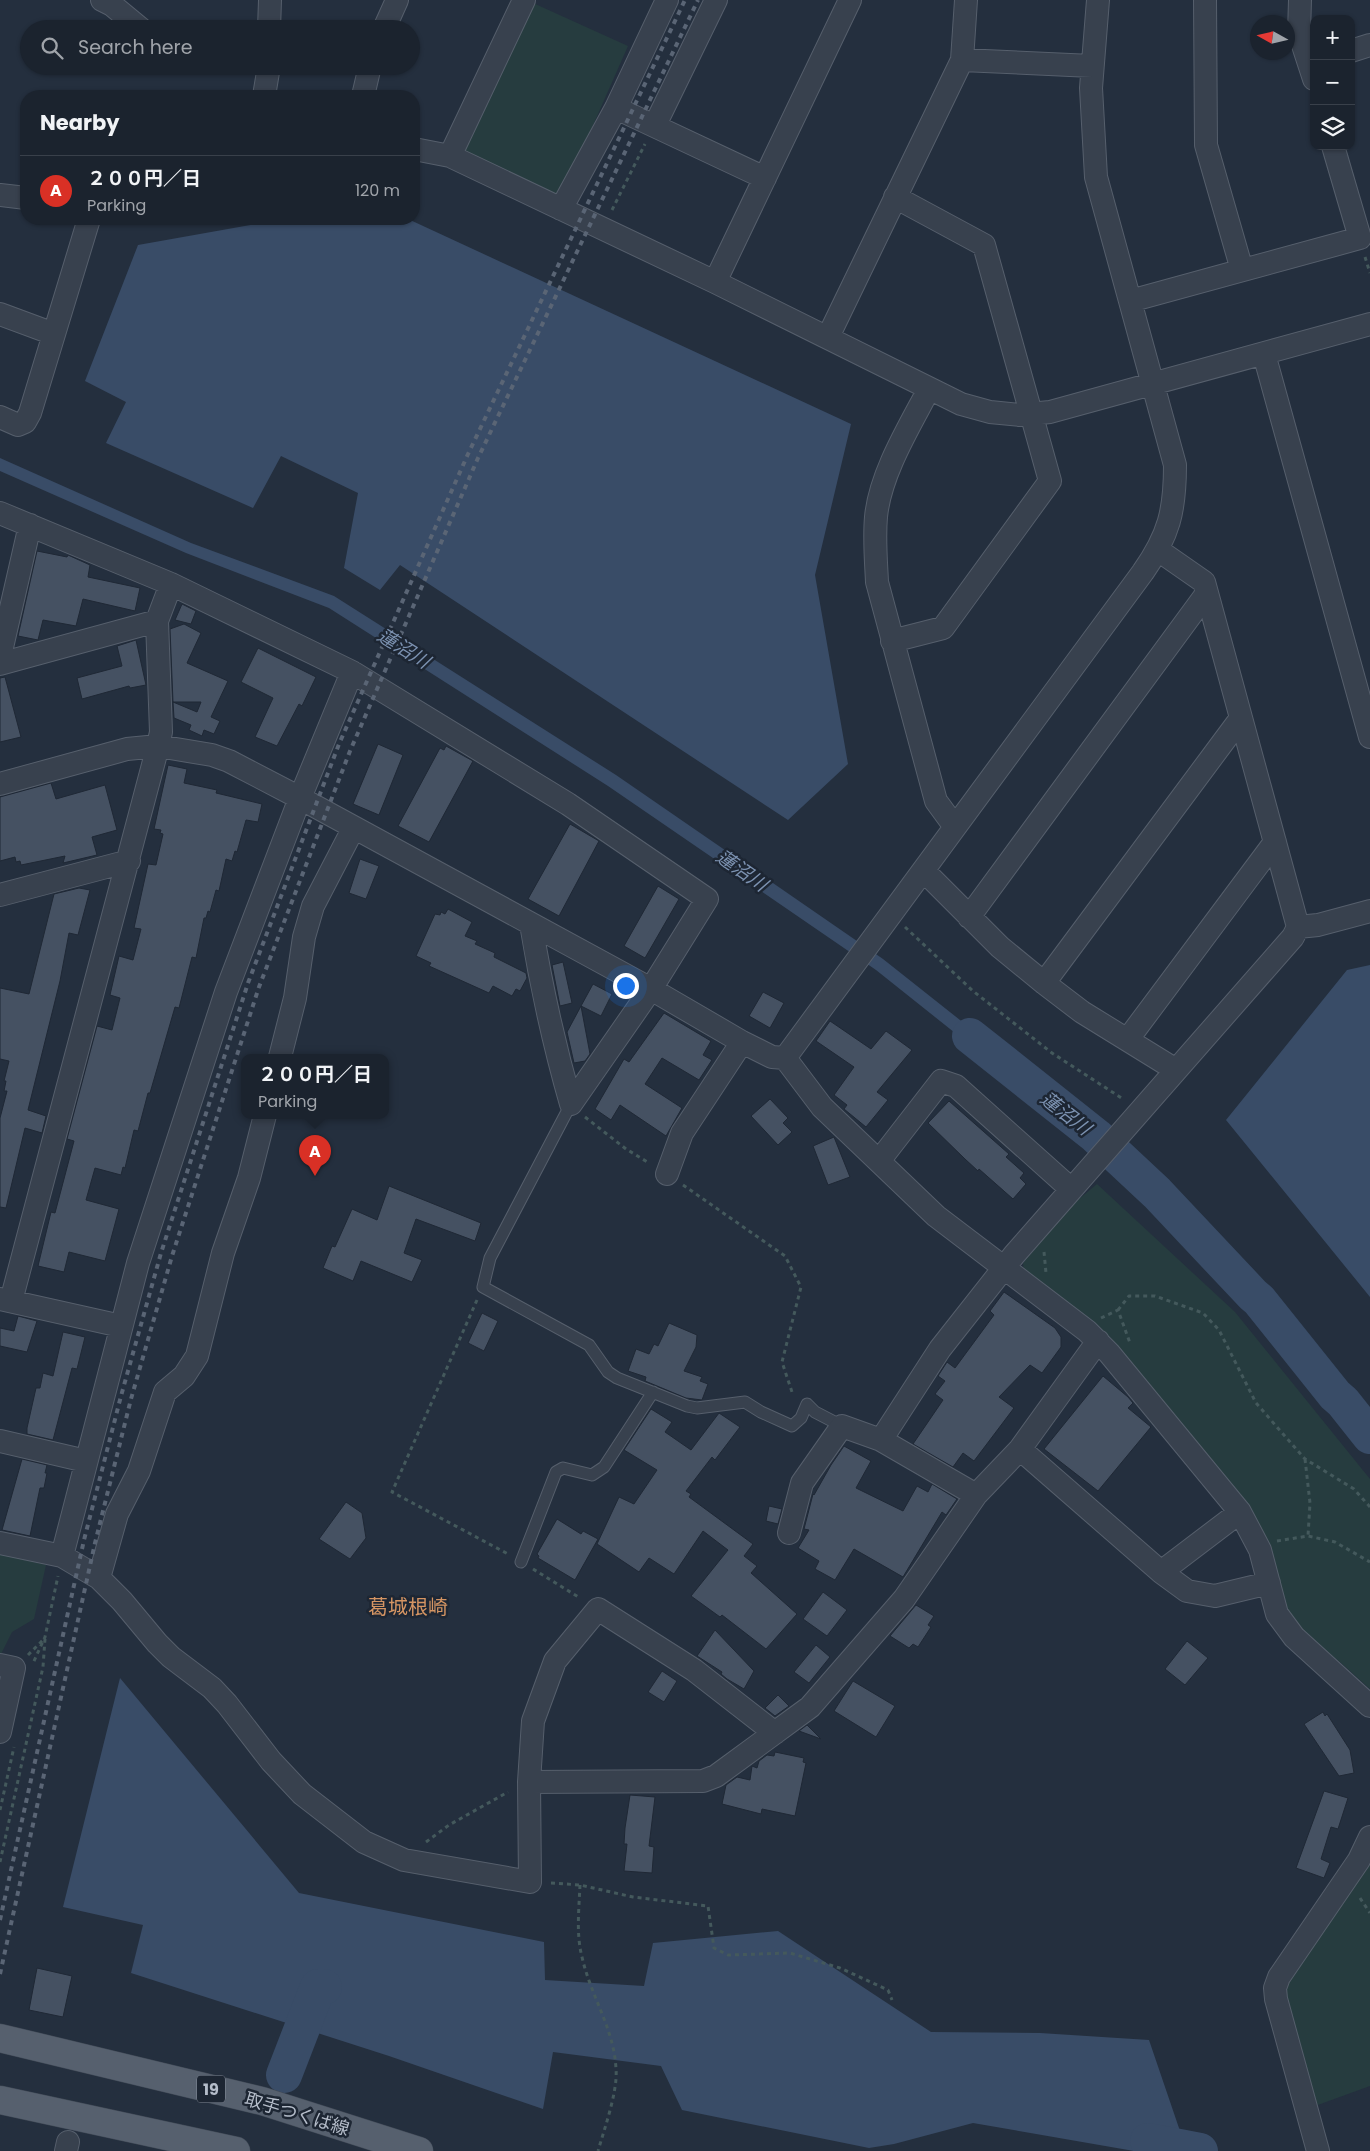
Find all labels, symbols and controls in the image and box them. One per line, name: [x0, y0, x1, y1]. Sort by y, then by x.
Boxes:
north arrow: [1250, 15, 1295, 60]
map controls: [1310, 15, 1355, 150]
button: +: [1310, 15, 1355, 60]
search box: [20, 20, 420, 75]
icon: search: [38, 34, 66, 62]
text: Search here: [78, 34, 192, 61]
button: −: [1310, 60, 1355, 105]
button: layers: [1310, 105, 1355, 150]
text: Nearby: [40, 108, 120, 137]
text: ２００円／日: [87, 165, 201, 192]
text: A: [50, 179, 62, 202]
text: 120 m: [355, 179, 400, 202]
text: Parking: [87, 194, 146, 217]
water label: 蓮沼川: [372, 622, 437, 676]
water label: 蓮沼川: [711, 843, 774, 899]
your location: [613, 973, 639, 999]
popup: [241, 1054, 389, 1119]
text: ２００円／日: [258, 1061, 372, 1088]
water label: 蓮沼川: [1035, 1085, 1098, 1143]
text: Parking: [258, 1090, 317, 1113]
pin: A: [299, 1135, 331, 1176]
district label: 葛城根崎: [368, 1593, 448, 1621]
road number: 19: [197, 2076, 225, 2102]
street label: 取手つくば線: [242, 2086, 352, 2141]

